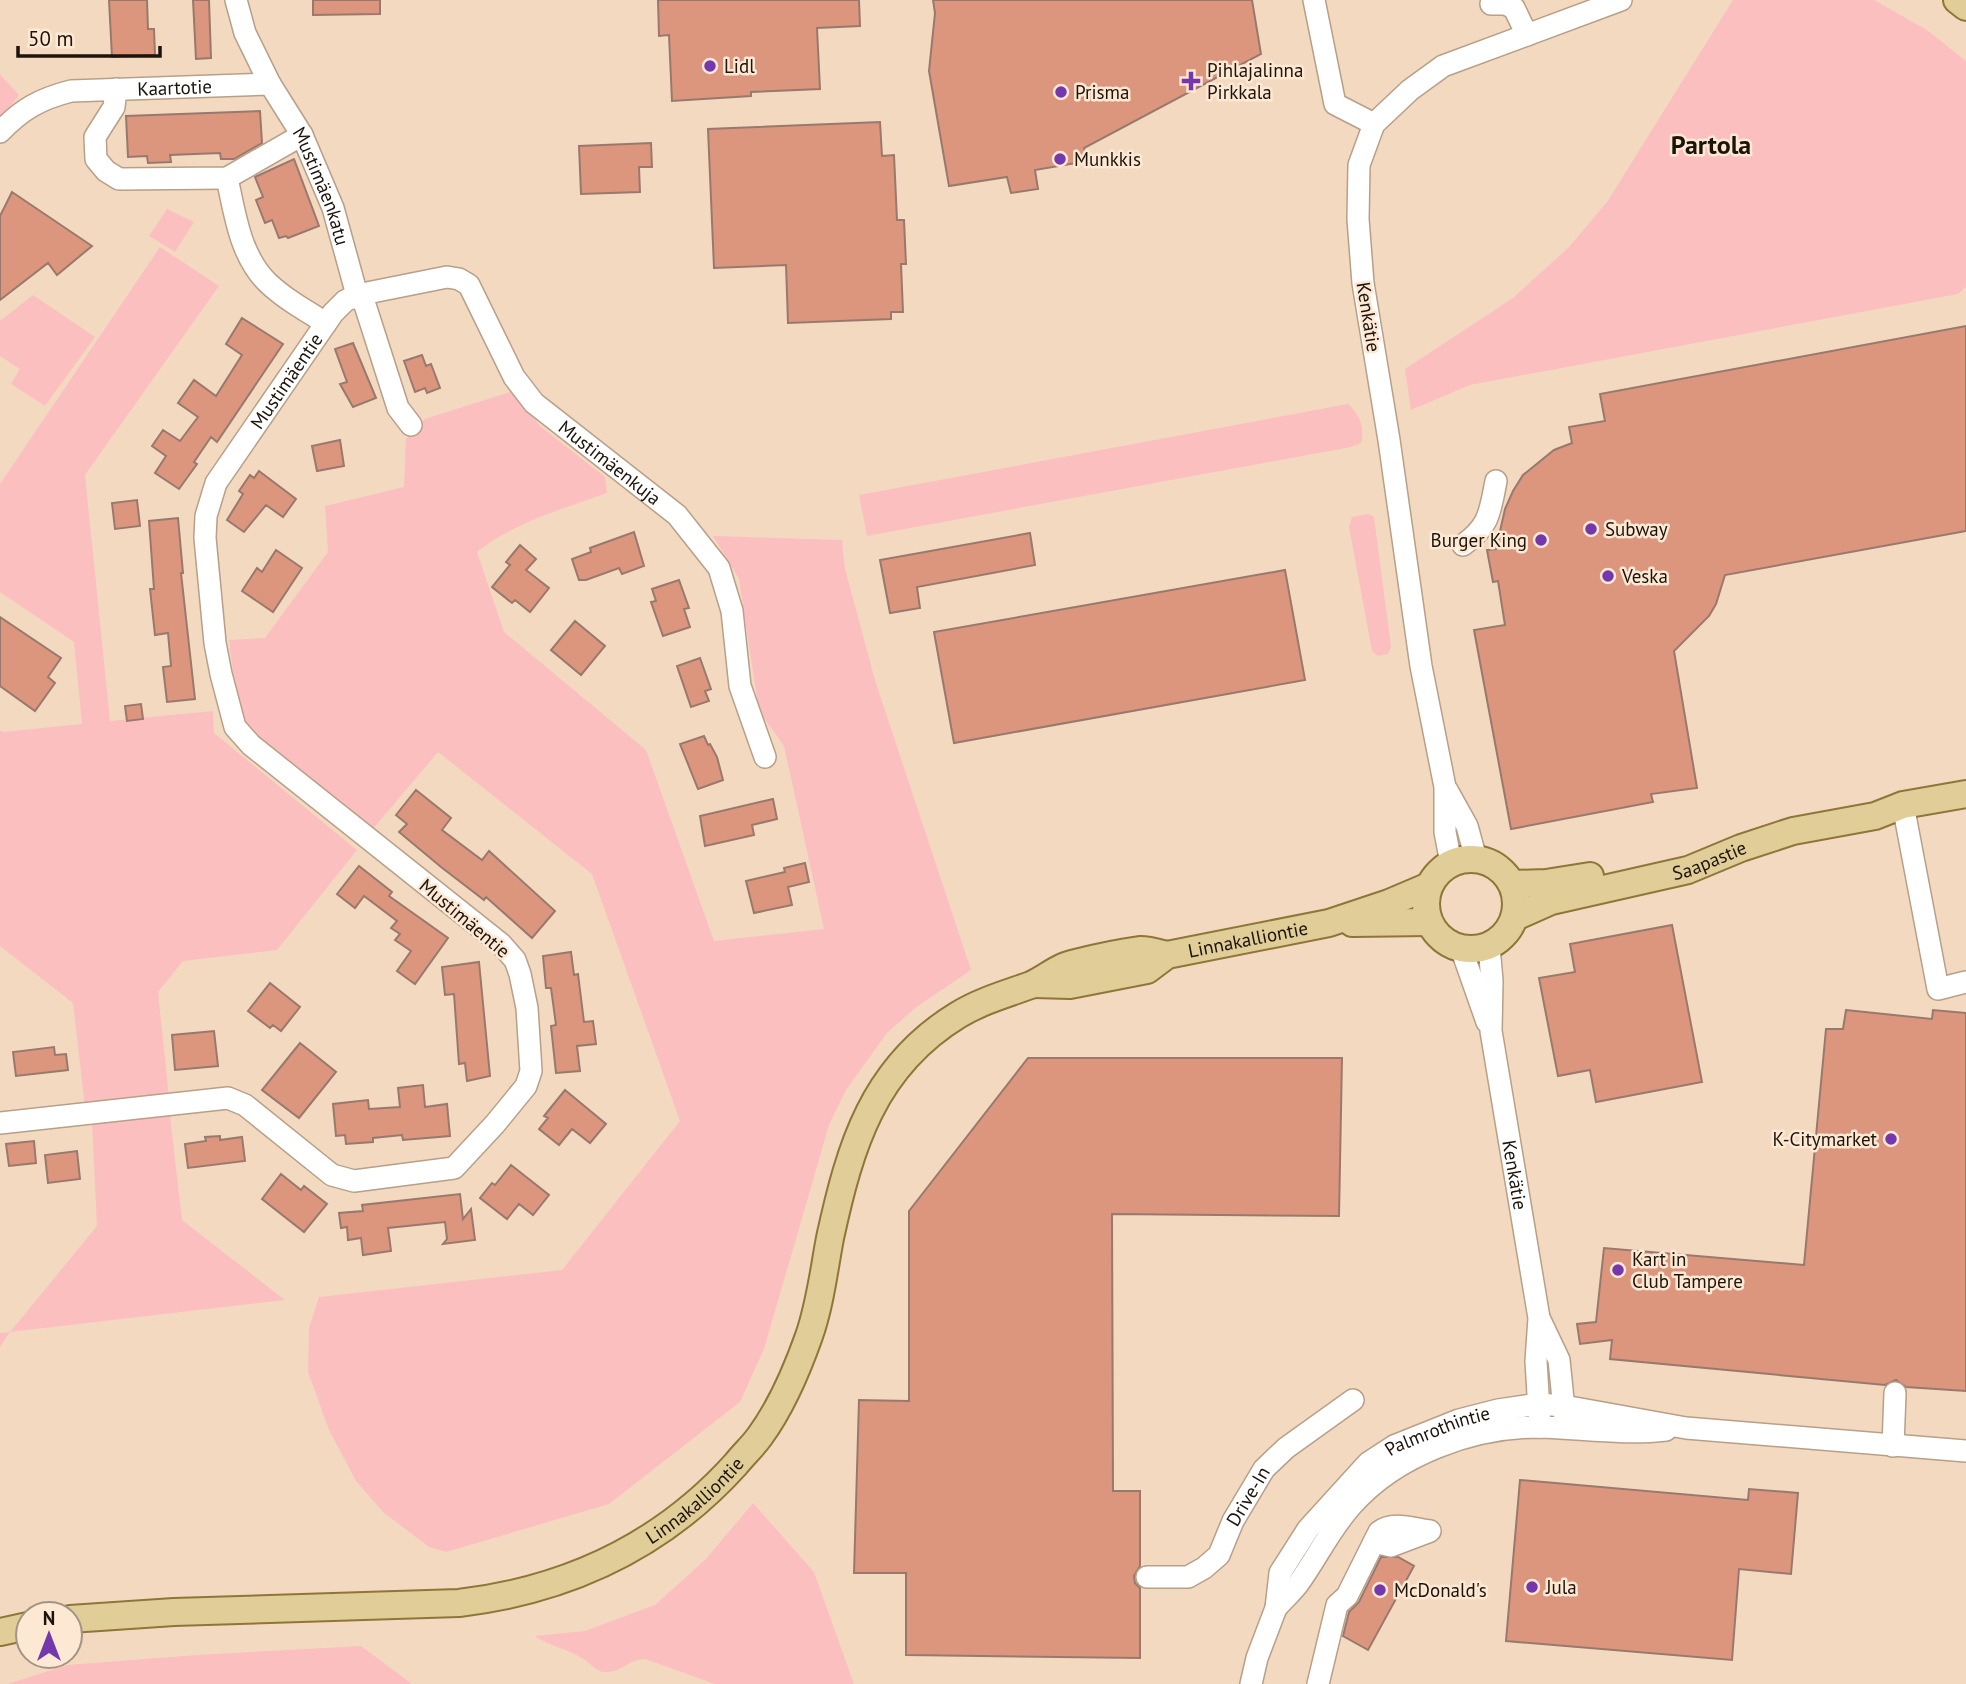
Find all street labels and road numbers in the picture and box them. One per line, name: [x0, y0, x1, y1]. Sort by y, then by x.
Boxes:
street label: Kaartotie: [137, 74, 212, 101]
street label: Mustimäenkatu: [288, 122, 355, 248]
street label: Kenkätie: [1352, 280, 1386, 354]
street label: Mustimäentie: [245, 328, 328, 433]
street label: Mustimäenkuja: [554, 415, 666, 510]
street label: Saapastie: [1670, 835, 1750, 885]
street label: Mustimäentie: [415, 873, 515, 963]
street label: Linnakalliontie: [1186, 915, 1310, 963]
street label: Kenkätie: [1497, 1138, 1533, 1212]
street label: Palmrothintie: [1380, 1401, 1492, 1461]
street label: Linnakalliontie: [641, 1452, 749, 1549]
street label: Drive-In: [1221, 1462, 1275, 1530]

